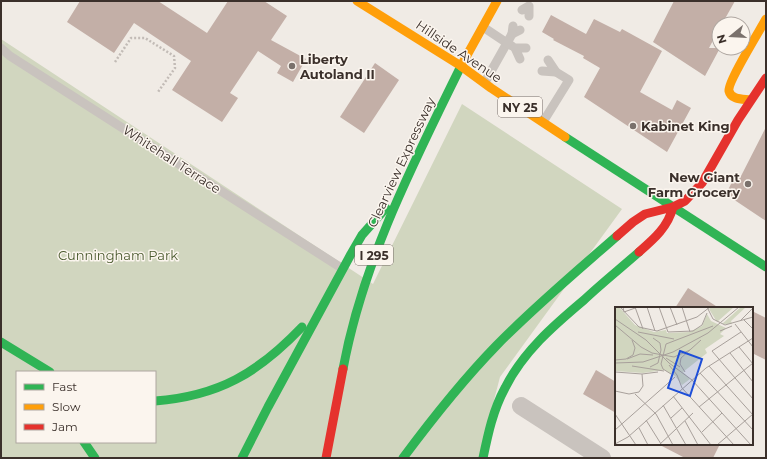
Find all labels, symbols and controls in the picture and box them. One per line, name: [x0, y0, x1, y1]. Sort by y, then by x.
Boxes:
street label: Hillside Avenue: [413, 16, 505, 86]
north arrow: [711, 16, 751, 56]
text: N: [713, 33, 730, 45]
place label: Liberty Autoland II: [299, 51, 375, 82]
marker: Liberty Autoland II: [287, 61, 297, 71]
street label: Clearview Expressway: [364, 93, 439, 230]
road number: NY 25: [498, 97, 542, 117]
place label: Kabinet King: [641, 118, 730, 134]
street label: Whitehall Terrace: [120, 121, 224, 197]
marker: Kabinet King: [628, 121, 638, 131]
place label: New Giant Farm Grocery: [648, 169, 740, 200]
marker: New Giant Farm Grocery: [743, 179, 753, 189]
road number: I 295: [355, 245, 393, 265]
park label: Cunningham Park: [58, 247, 178, 263]
inset map: [615, 307, 753, 445]
legend: [16, 371, 156, 443]
text: Fast: [52, 379, 77, 394]
text: Slow: [52, 399, 81, 414]
text: Jam: [51, 419, 78, 434]

